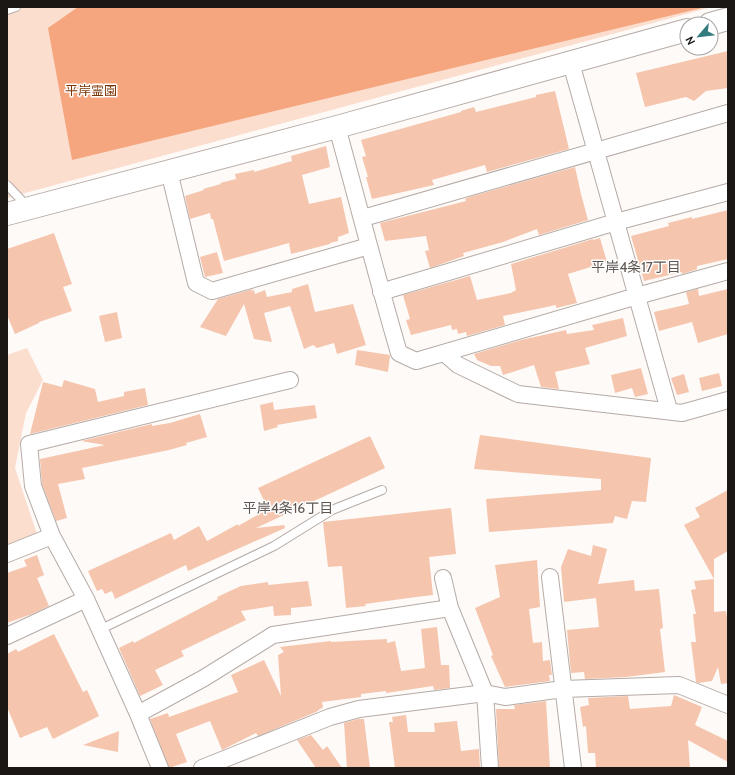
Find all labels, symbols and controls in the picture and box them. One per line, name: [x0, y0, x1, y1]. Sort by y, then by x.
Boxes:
north arrow: [679, 16, 719, 56]
text: N: [682, 34, 698, 47]
park label: 平岸霊園: [65, 82, 117, 98]
district label: 平岸4条17丁目: [591, 258, 681, 276]
district label: 平岸4条16丁目: [243, 499, 333, 517]

